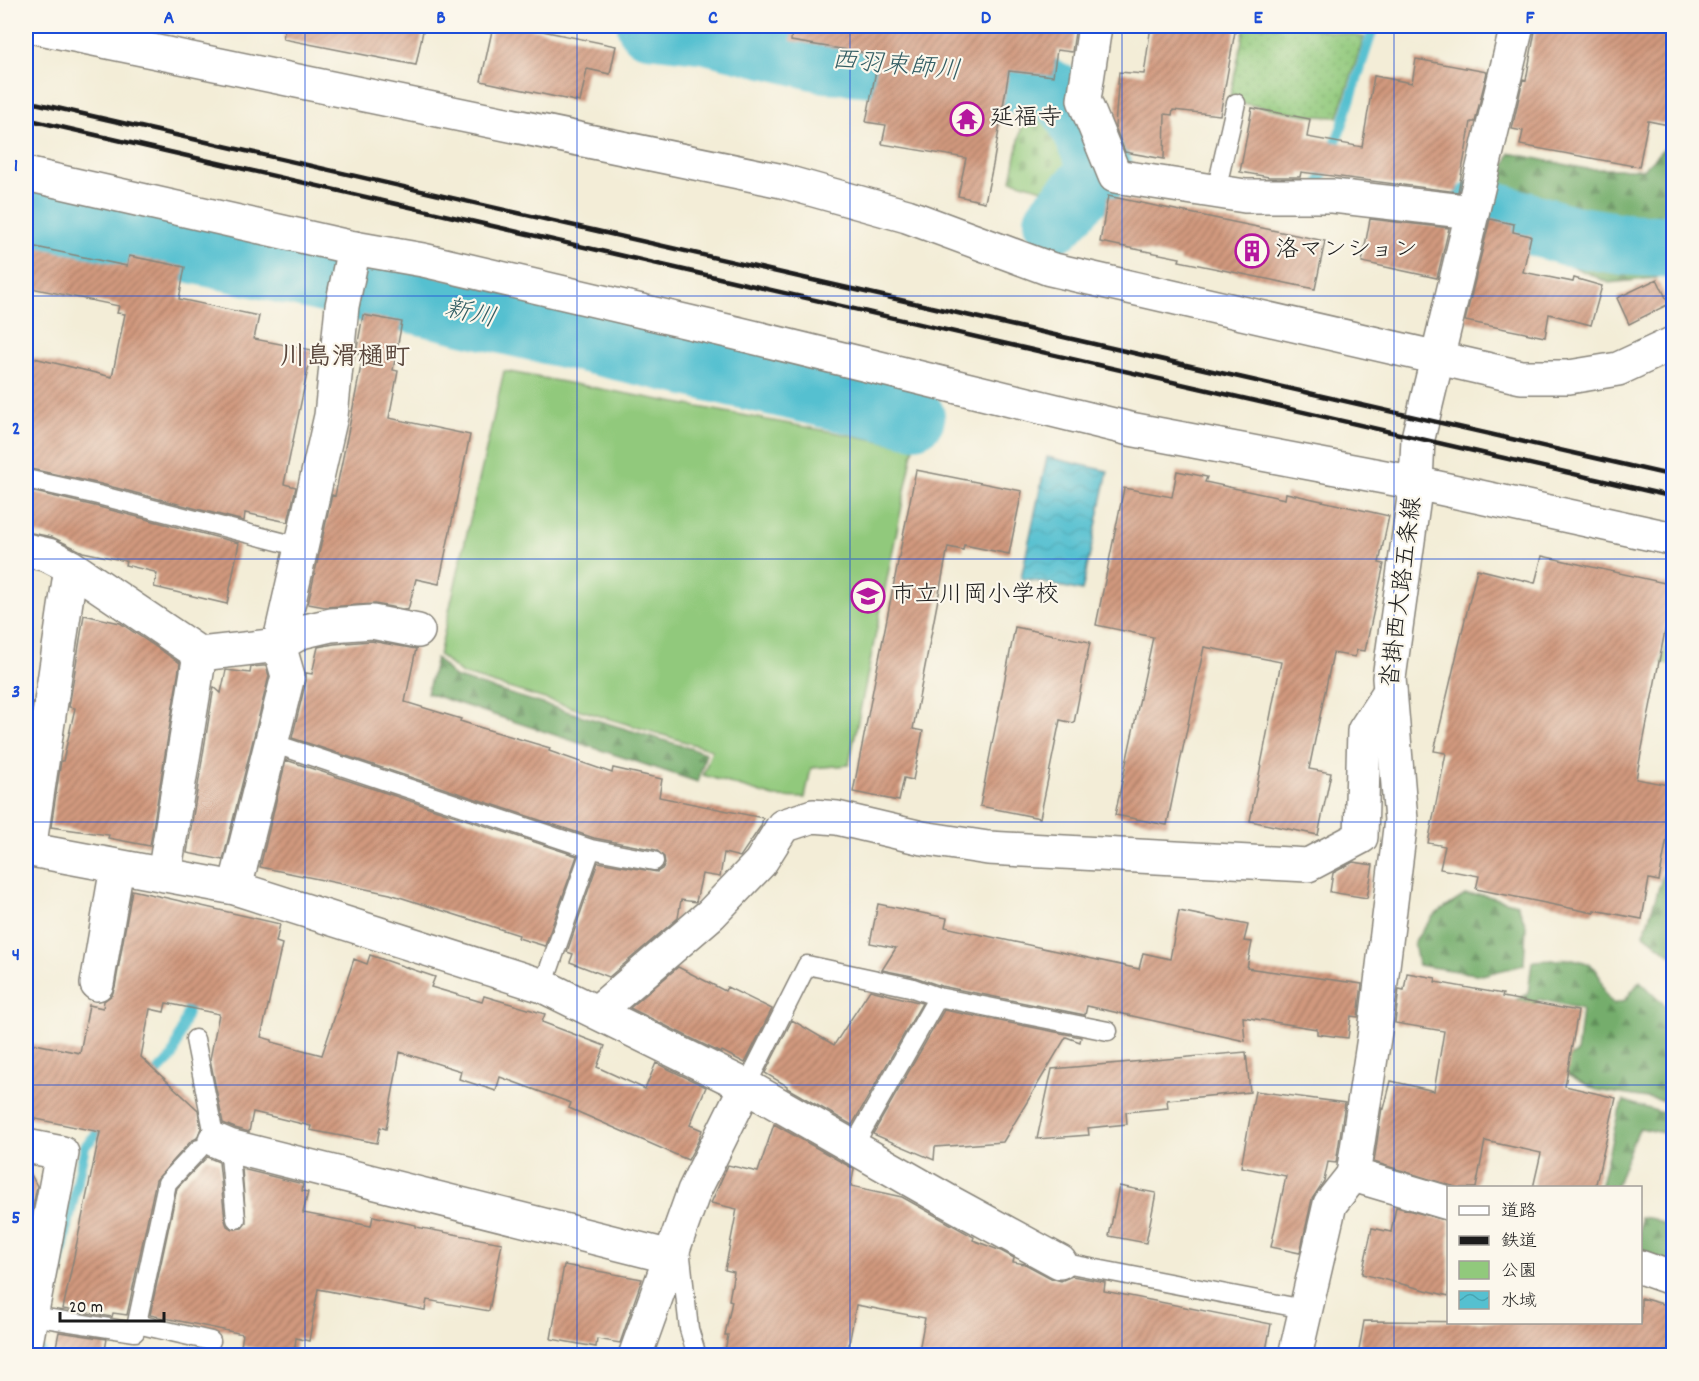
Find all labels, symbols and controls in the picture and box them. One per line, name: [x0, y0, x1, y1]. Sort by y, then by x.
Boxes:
text: A: [164, 5, 175, 33]
text: B: [436, 5, 446, 33]
text: C: [708, 5, 718, 33]
text: D: [981, 5, 992, 33]
text: E: [1253, 5, 1263, 33]
text: F: [1526, 5, 1536, 33]
water label: 西羽束師川: [830, 43, 962, 91]
temple icon: 延福寺: [949, 101, 985, 137]
place label: 延福寺: [990, 102, 1062, 136]
text: 1: [14, 153, 18, 181]
building icon: 洛マンション: [1234, 233, 1270, 269]
place label: 洛マンション: [1275, 234, 1418, 268]
water label: 新川: [440, 291, 500, 339]
district label: 川島滑樋町: [280, 340, 410, 377]
text: 2: [12, 416, 20, 444]
street label: 沓掛西大路五条線: [1374, 495, 1432, 689]
school or university icon: 市立川岡小学校: [850, 578, 886, 614]
place label: 市立川岡小学校: [891, 579, 1059, 613]
text: 3: [12, 679, 20, 707]
text: 4: [12, 942, 20, 970]
legend: [1447, 1186, 1642, 1324]
text: 道路: [1501, 1200, 1537, 1225]
text: 5: [11, 1205, 21, 1233]
text: 鉄道: [1501, 1230, 1537, 1255]
text: 公園: [1501, 1260, 1537, 1285]
scale bar: [60, 1285, 164, 1323]
text: 水域: [1501, 1290, 1537, 1315]
text: 20 m: [69, 1296, 103, 1321]

